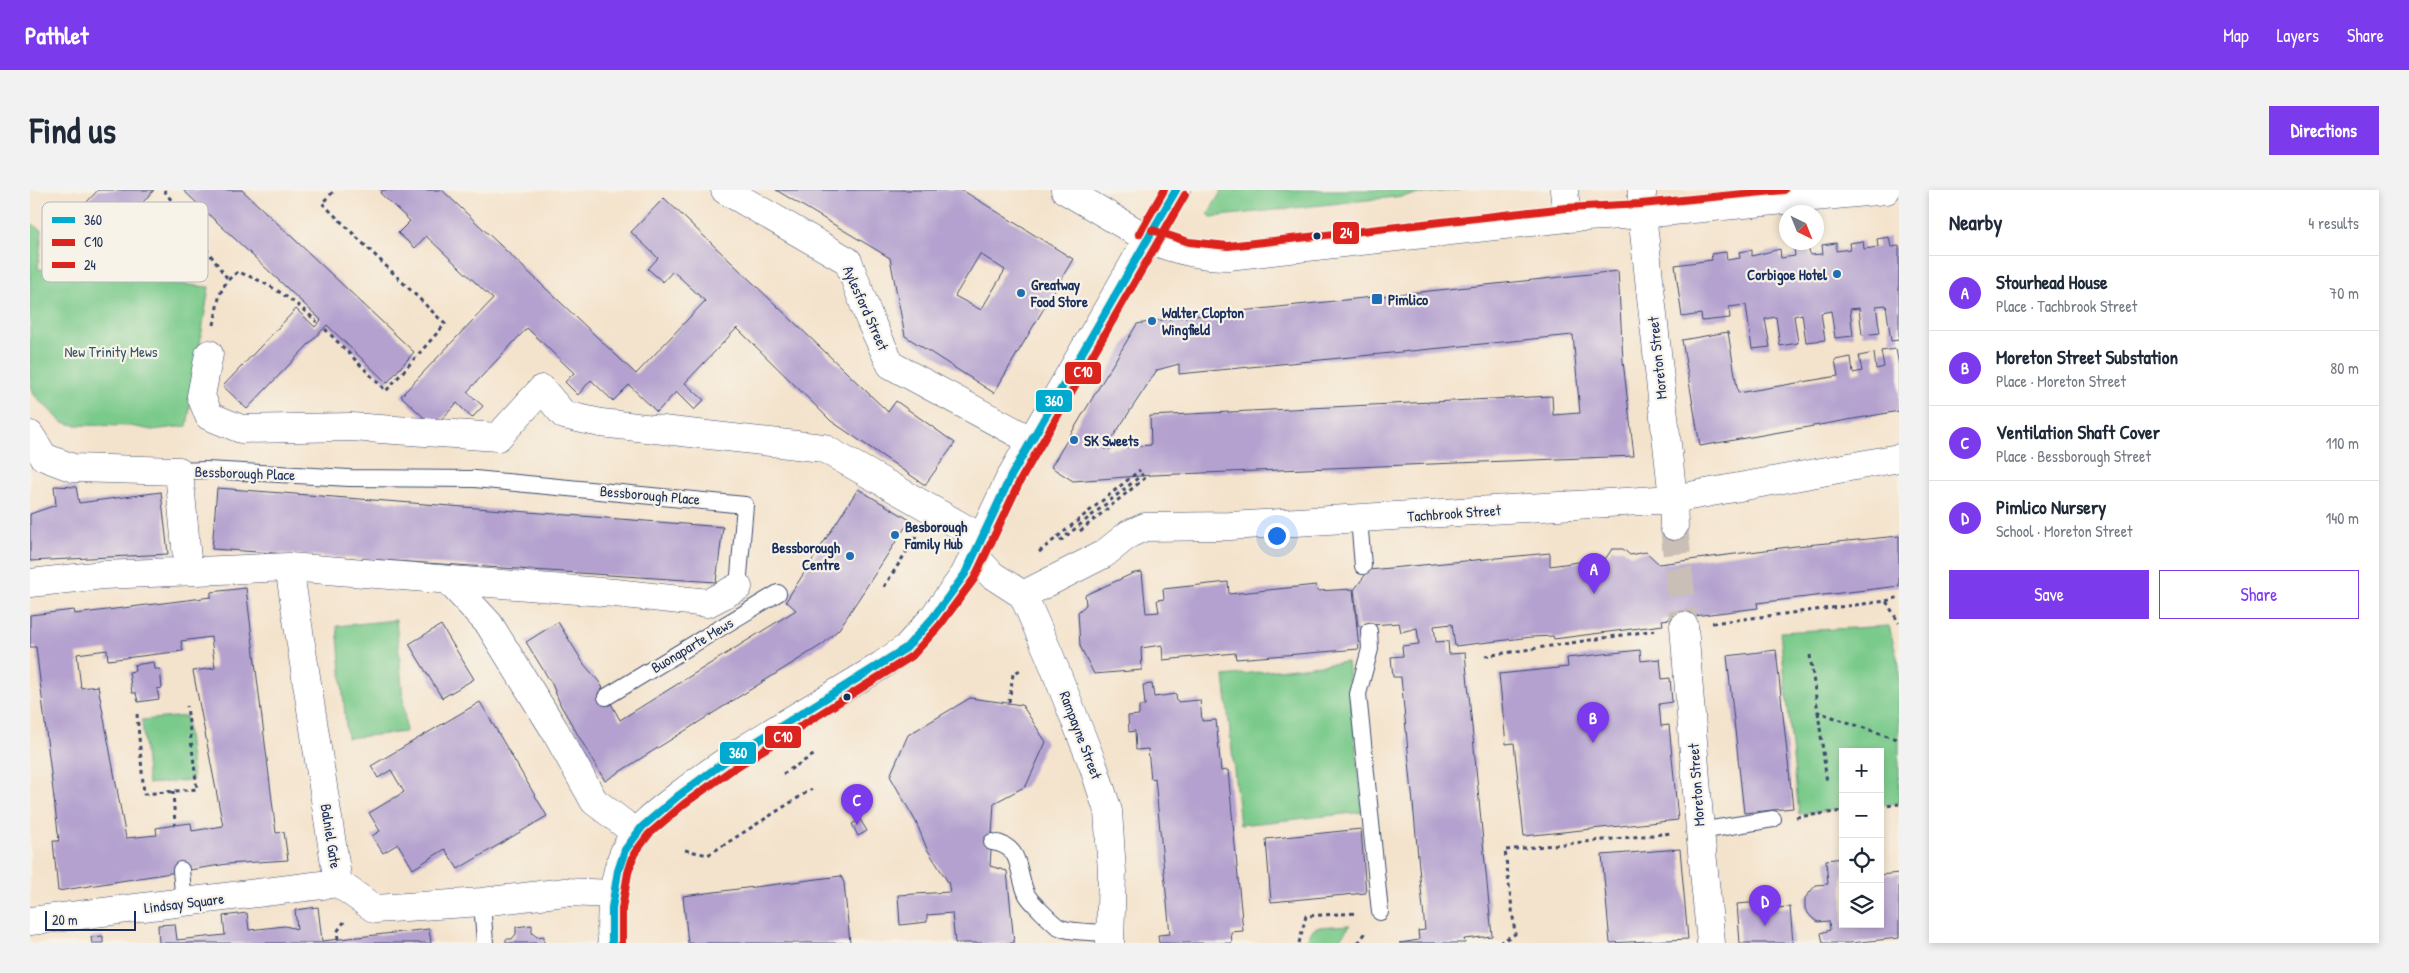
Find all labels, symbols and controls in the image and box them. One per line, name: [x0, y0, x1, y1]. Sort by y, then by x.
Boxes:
text: Pathlet: [25, 19, 88, 51]
text: Map: [2223, 23, 2249, 48]
text: Layers: [2277, 23, 2319, 48]
text: Share: [2347, 23, 2384, 48]
button: Directions: [2269, 106, 2379, 155]
text: Find us: [30, 107, 116, 154]
legend: [42, 202, 208, 282]
north arrow: [1779, 205, 1824, 250]
text: Nearby: [1949, 208, 2002, 237]
text: 360: [84, 210, 102, 229]
text: 4 results: [2308, 212, 2359, 234]
line badge: 24: [1332, 221, 1360, 245]
text: 24: [1340, 223, 1353, 242]
unlabelled marker: [1312, 231, 1322, 241]
text: C10: [84, 232, 103, 251]
text: 24: [84, 255, 96, 274]
street label: Aylesford Street: [838, 262, 894, 355]
place label: Corbigoe Hotel: [1747, 264, 1828, 286]
marker: Corbigoe Hotel: [1831, 268, 1843, 280]
text: Stourhead House: [1996, 269, 2108, 295]
place label: Greatway Food Store: [1030, 274, 1088, 312]
text: A: [1961, 282, 1969, 304]
text: 70 m: [2329, 282, 2359, 304]
marker: Greatway Food Store: [1015, 287, 1027, 299]
place label: Pimlico: [1388, 289, 1428, 310]
marker: Pimlico: [1370, 292, 1384, 306]
text: Place · Tachbrook Street: [1996, 295, 2137, 317]
place label: Walter Clopton Wingfield: [1162, 302, 1244, 341]
marker: Walter Clopton Wingfield: [1146, 315, 1158, 327]
street label: Moreton Street: [1642, 315, 1672, 400]
park label: New Trinity Mews: [64, 341, 158, 362]
text: Moreton Street Substation: [1996, 344, 2178, 370]
text: B: [1961, 357, 1969, 379]
text: 80 m: [2330, 357, 2359, 379]
line badge: C10: [1064, 361, 1102, 385]
text: C10: [1073, 362, 1093, 381]
text: Place · Moreton Street: [1996, 370, 2126, 392]
line badge: 360: [1035, 389, 1073, 413]
text: 360: [1045, 391, 1064, 410]
text: Ventilation Shaft Cover: [1996, 419, 2160, 445]
place label: SK Sweets: [1084, 430, 1139, 451]
text: C: [1961, 432, 1969, 454]
text: 110 m: [2326, 432, 2359, 454]
marker: SK Sweets: [1068, 434, 1080, 446]
text: Place · Bessborough Street: [1996, 445, 2151, 467]
street label: Bessborough Place: [194, 461, 296, 485]
street label: Bessborough Place: [599, 480, 701, 510]
text: Pimlico Nursery: [1996, 494, 2106, 520]
street label: Tachbrook Street: [1407, 499, 1502, 527]
text: D: [1961, 507, 1969, 529]
text: 140 m: [2325, 507, 2359, 529]
place label: Besborough Family Hub: [904, 516, 968, 555]
text: School · Moreton Street: [1996, 520, 2133, 542]
your location: [1264, 523, 1290, 549]
marker: Besborough Family Hub: [889, 529, 901, 541]
place label: Bessborough Centre: [772, 537, 841, 575]
marker: Bessborough Centre: [844, 550, 856, 562]
pin: A: [1578, 553, 1610, 594]
button: Save: [1949, 570, 2149, 619]
button: Share: [2159, 570, 2359, 619]
street label: Buonaparte Mews: [647, 612, 737, 678]
street label: Rampayne Street: [1055, 688, 1108, 783]
unlabelled marker: [842, 692, 852, 702]
pin: B: [1577, 702, 1609, 743]
line badge: C10: [764, 725, 802, 749]
text: C10: [773, 727, 793, 746]
line badge: 360: [719, 741, 757, 765]
street label: Moreton Street: [1683, 742, 1709, 827]
text: 360: [729, 743, 748, 762]
map controls: [1839, 748, 1884, 928]
button: +: [1839, 748, 1884, 793]
pin: C: [841, 784, 873, 825]
button: −: [1839, 793, 1884, 838]
street label: Balniel Gate: [316, 802, 346, 870]
button: locate: [1839, 838, 1884, 883]
button: layers: [1839, 883, 1884, 928]
pin: D: [1749, 885, 1781, 926]
street label: Lindsay Square: [143, 888, 225, 918]
scale bar: [45, 908, 136, 931]
text: 20 m: [52, 910, 78, 929]

